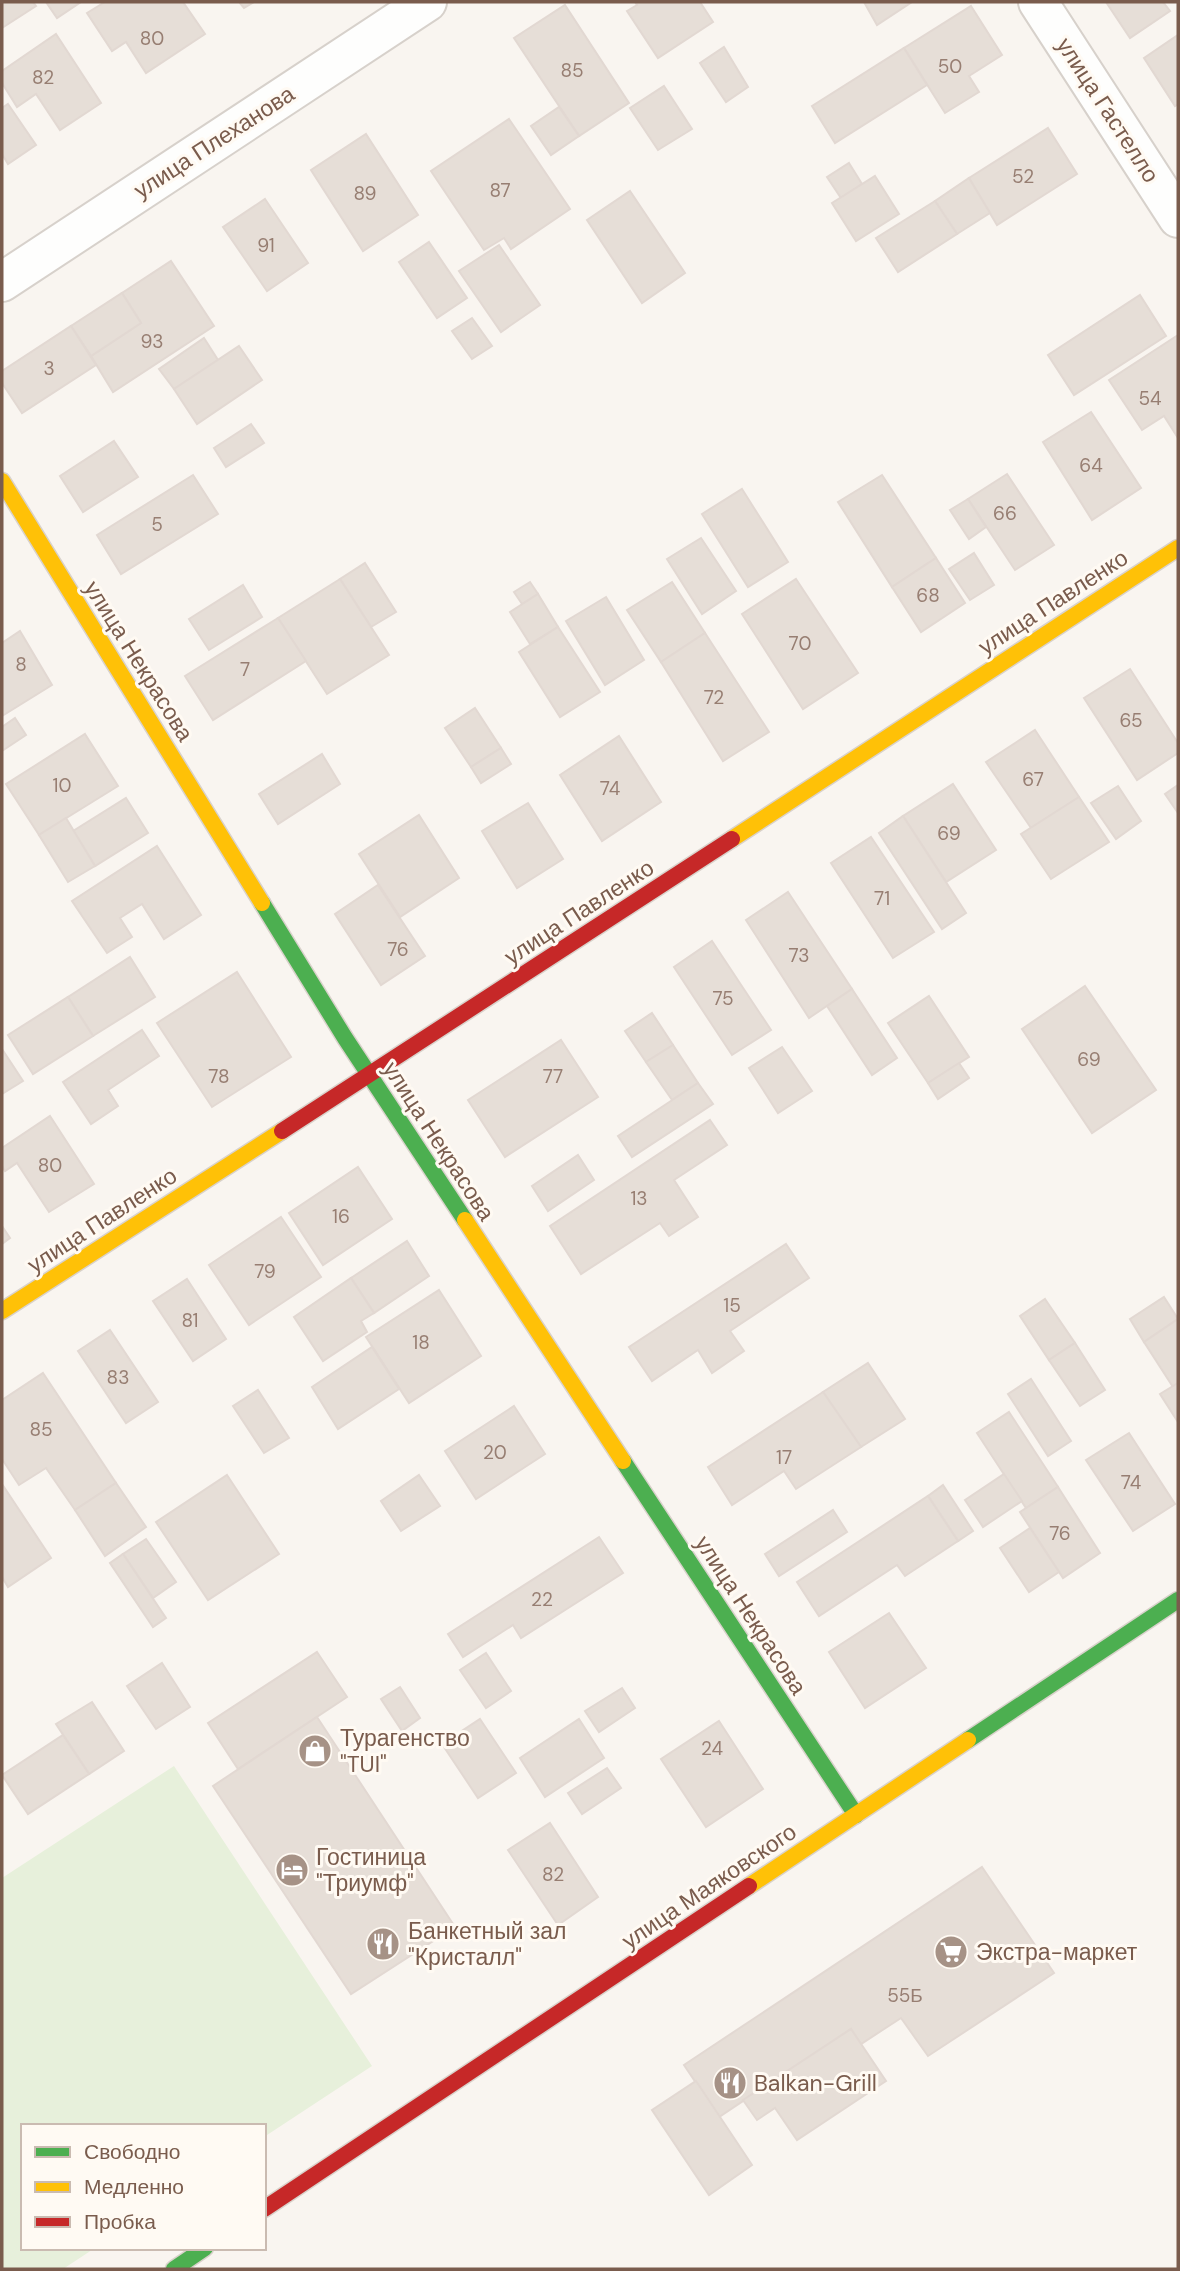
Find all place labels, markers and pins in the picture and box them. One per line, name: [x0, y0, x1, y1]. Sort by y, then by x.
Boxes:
place label: Турагенство "TUI": [340, 1723, 470, 1779]
shop icon: Турагенство "TUI": [296, 1732, 334, 1770]
place label: Гостиница "Триумф": [316, 1842, 426, 1898]
hotel icon: Гостиница "Триумф": [273, 1851, 311, 1889]
place label: Банкетный зал "Кристалл": [408, 1916, 566, 1972]
restaurant icon: Банкетный зал "Кристалл": [364, 1925, 402, 1963]
supermarket icon: Экстра-маркет: [932, 1933, 970, 1971]
place label: Экстра-маркет: [976, 1937, 1138, 1967]
restaurant icon: Balkan-Grill: [711, 2064, 749, 2102]
place label: Balkan-Grill: [754, 2068, 877, 2098]

